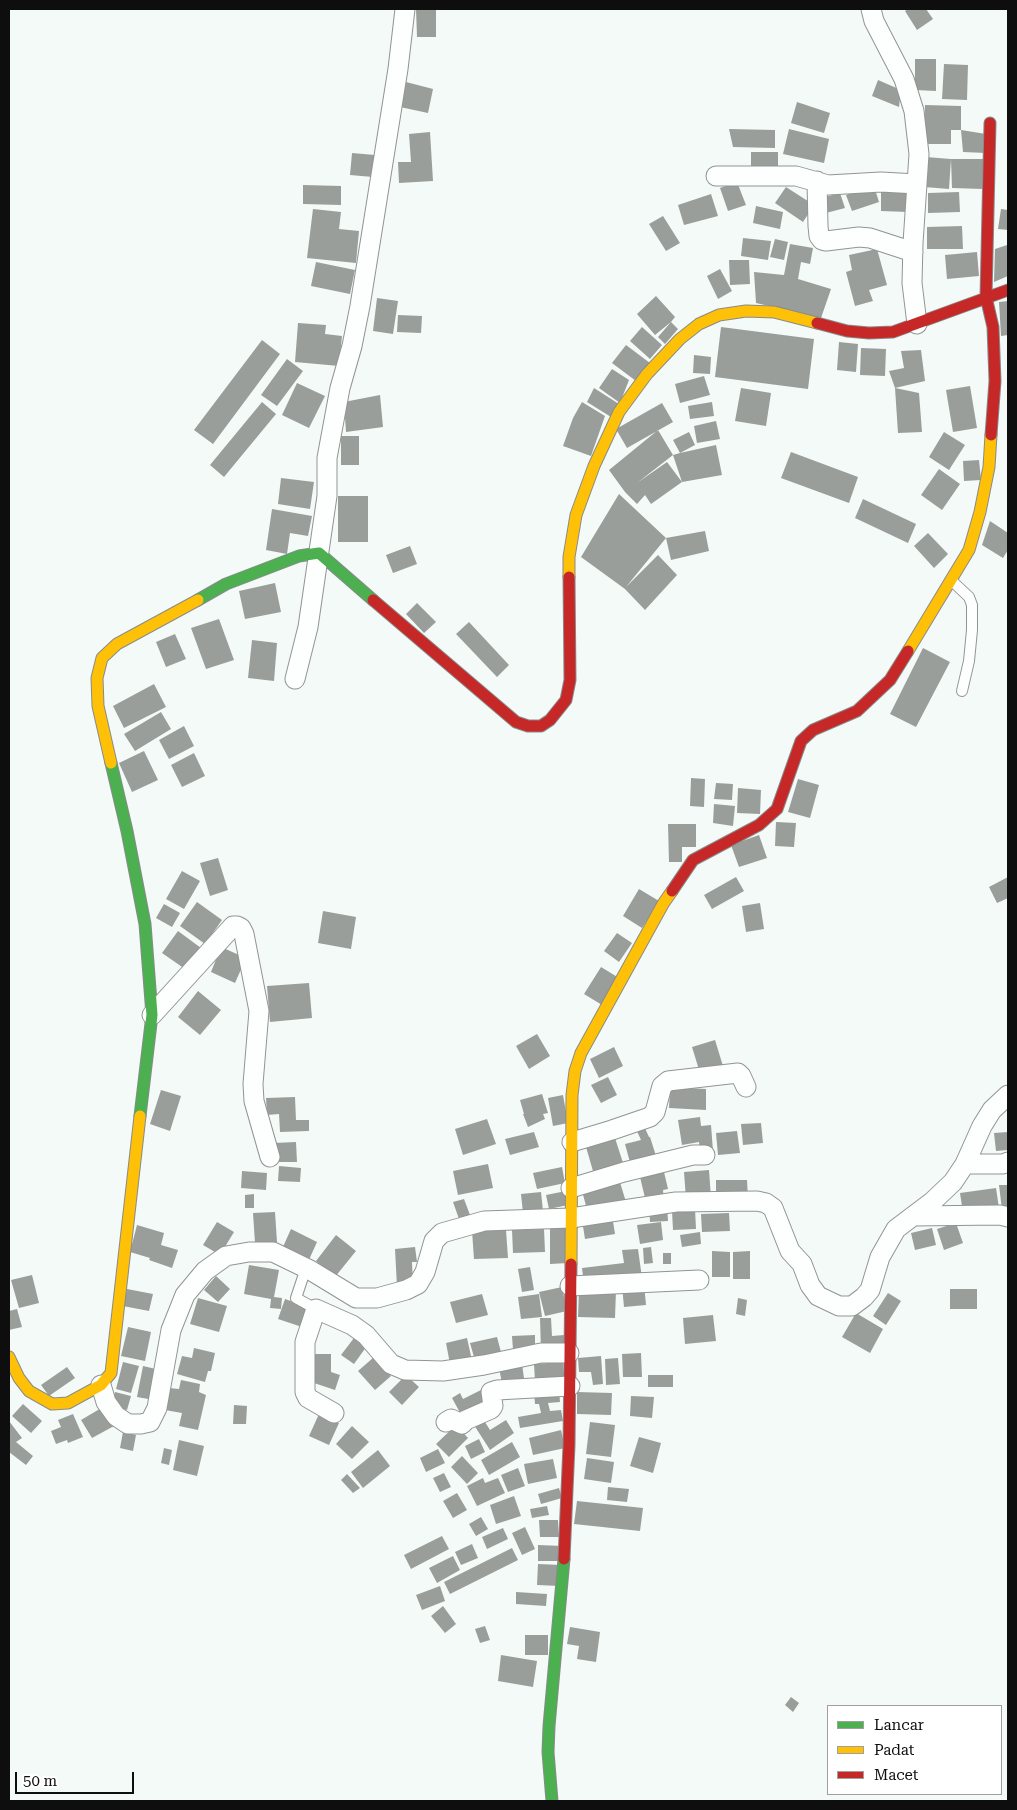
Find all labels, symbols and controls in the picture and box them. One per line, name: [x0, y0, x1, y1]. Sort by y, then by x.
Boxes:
legend: [827, 1705, 1002, 1795]
text: Lancar: [874, 1716, 924, 1734]
text: Padat: [874, 1741, 914, 1759]
scale bar: [18, 1762, 136, 1794]
text: Macet: [874, 1766, 918, 1784]
text: 50 m: [23, 1772, 57, 1790]

